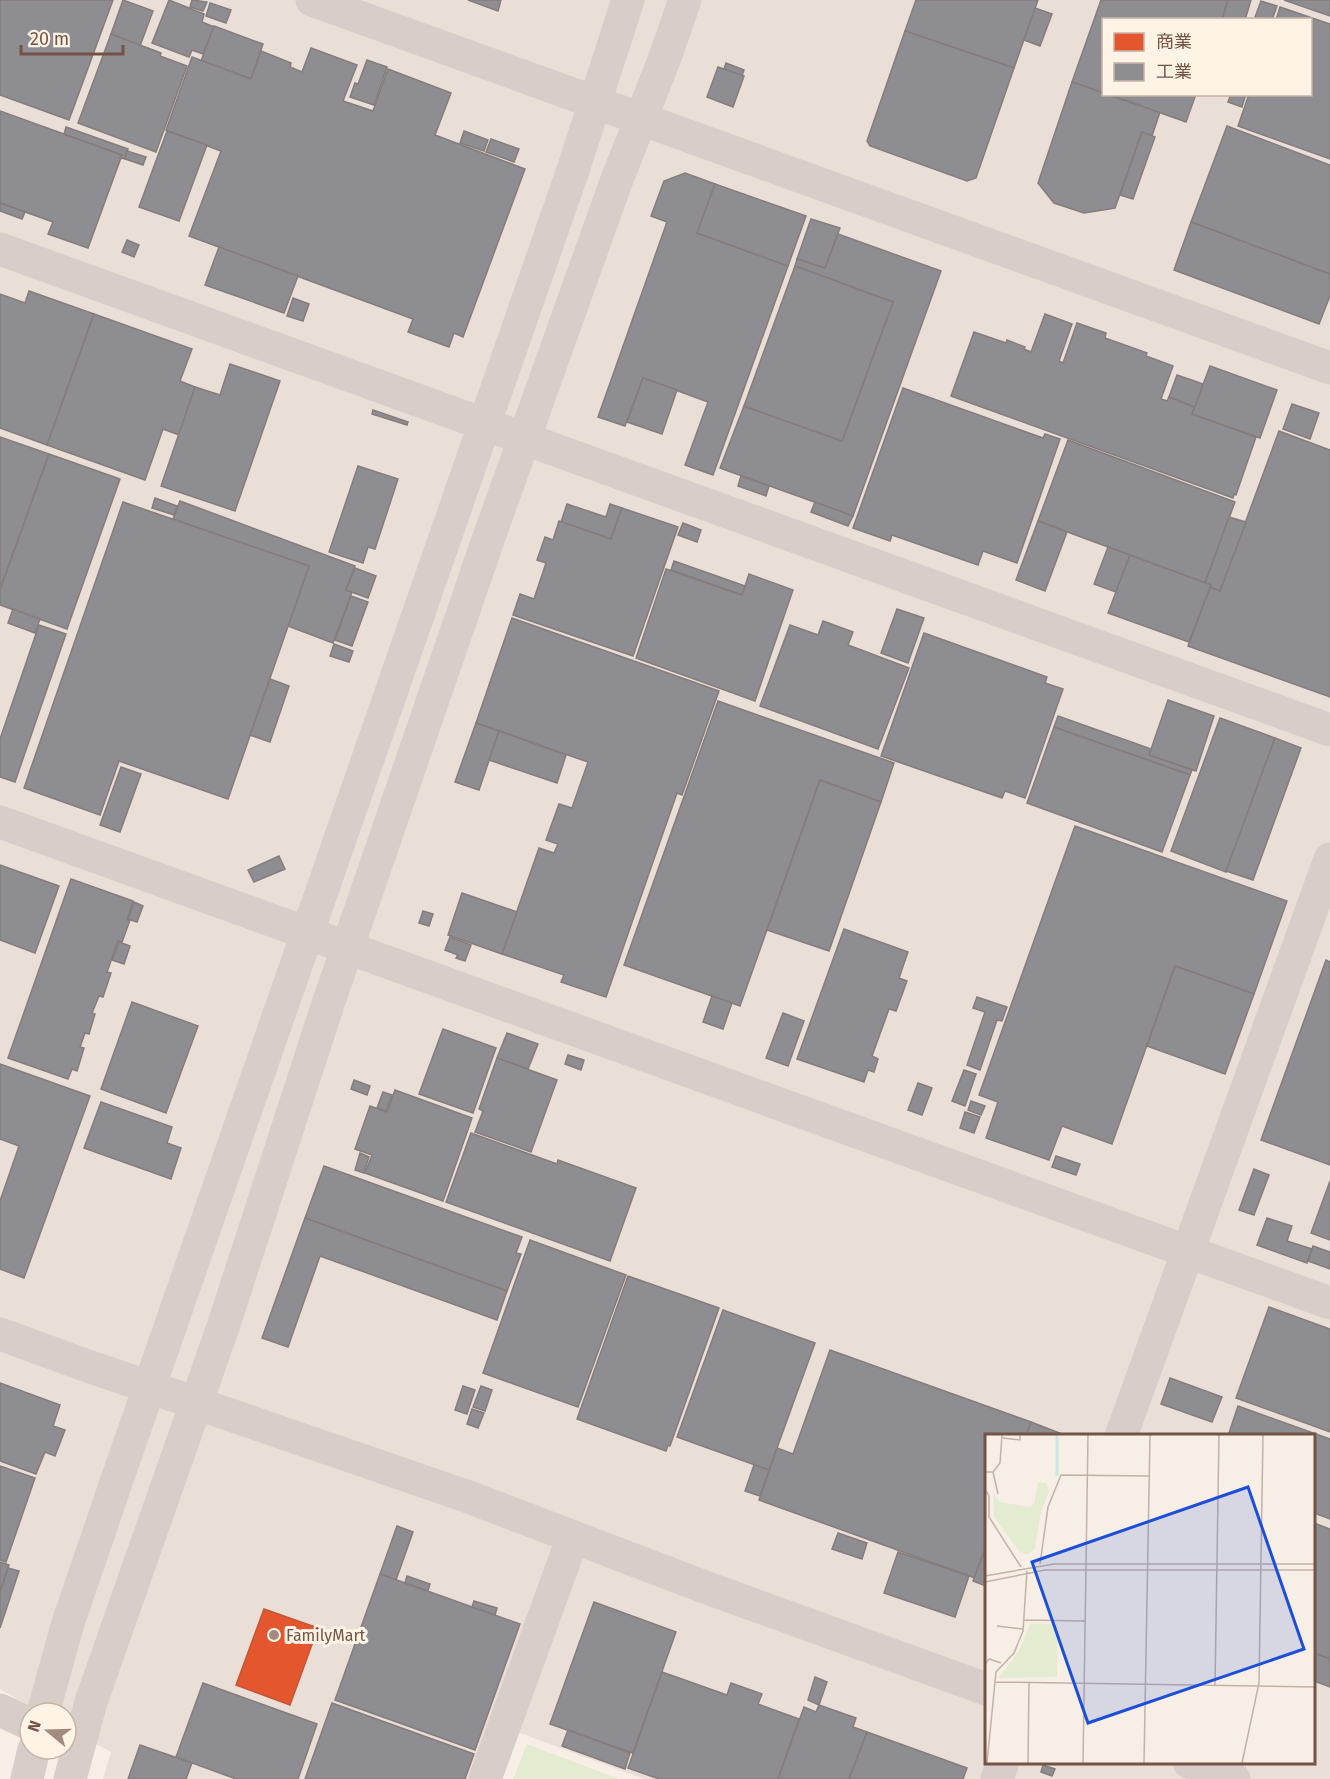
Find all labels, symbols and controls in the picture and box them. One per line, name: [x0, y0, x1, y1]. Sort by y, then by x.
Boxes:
scale bar: [21, 18, 123, 56]
legend: [1102, 18, 1312, 96]
text: 20 m: [30, 28, 69, 50]
text: 商業: [1156, 31, 1192, 53]
text: 工業: [1156, 61, 1192, 83]
inset map: [985, 1434, 1315, 1764]
place label: FamilyMart: [286, 1626, 366, 1645]
marker: FamilyMart: [267, 1628, 281, 1642]
north arrow: [18, 1701, 78, 1761]
text: N: [24, 1718, 45, 1734]

